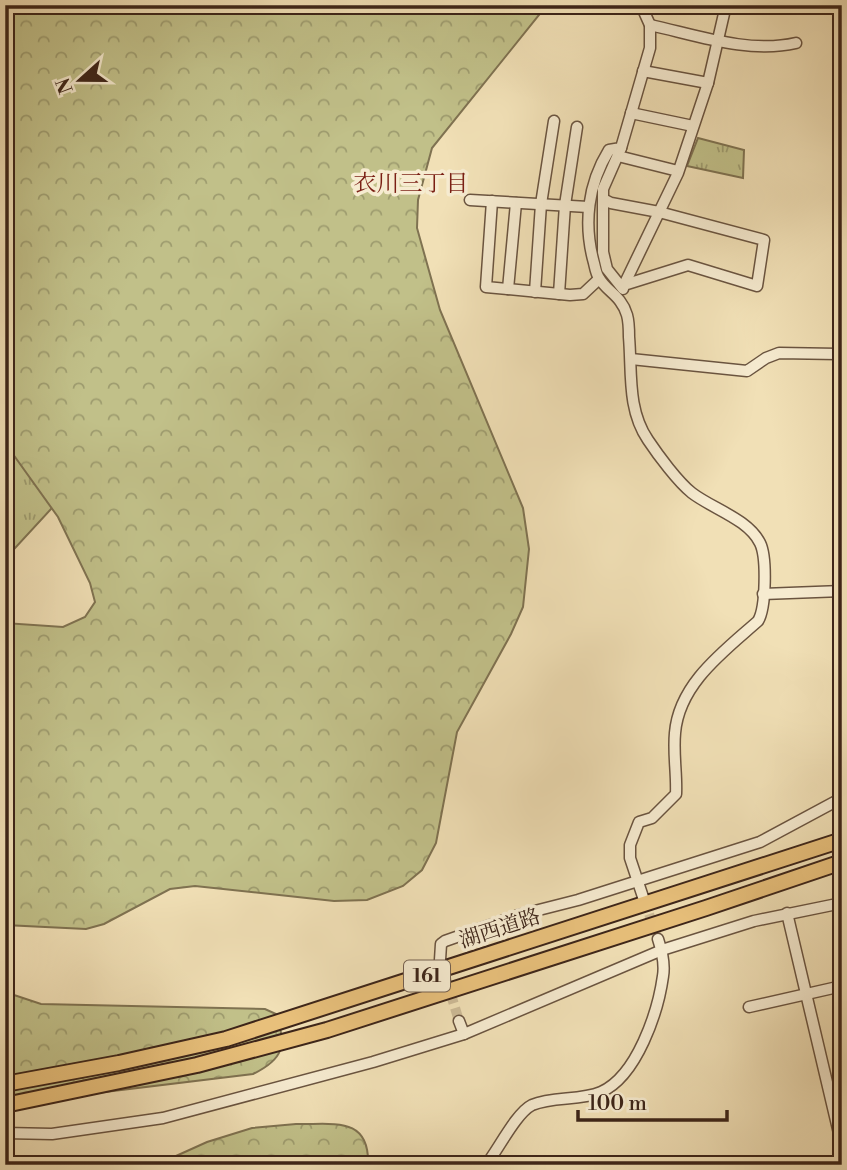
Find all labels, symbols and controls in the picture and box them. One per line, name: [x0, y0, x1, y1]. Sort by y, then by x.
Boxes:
north arrow: [46, 46, 116, 116]
text: N: [51, 74, 79, 97]
district label: 衣川三丁目: [354, 170, 469, 198]
street label: 湖西道路: [456, 904, 544, 954]
road number: 161: [404, 960, 450, 992]
scale bar: [578, 1079, 726, 1123]
text: 100 m: [588, 1091, 647, 1117]

